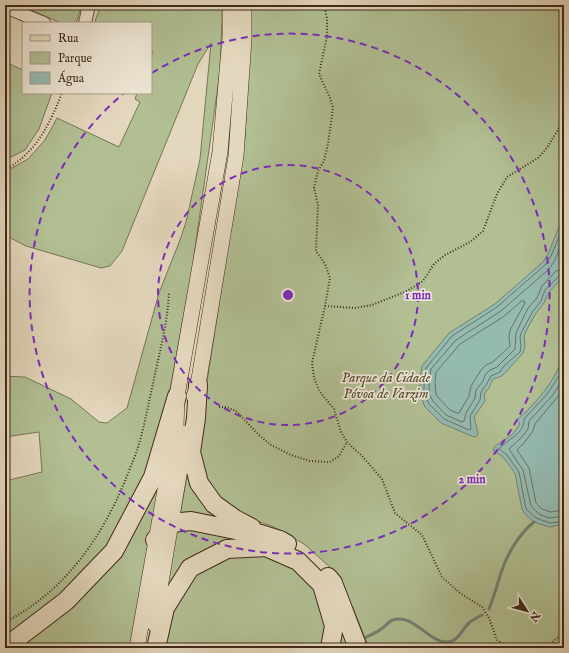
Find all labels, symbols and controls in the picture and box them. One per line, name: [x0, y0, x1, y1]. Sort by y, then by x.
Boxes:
legend: [22, 22, 152, 94]
text: Rua: [58, 31, 79, 46]
text: Parque: [58, 51, 93, 67]
text: Água: [57, 70, 85, 86]
centre of rings: [281, 288, 295, 302]
text: 1 min: [405, 288, 432, 303]
park label: Parque da Cidade Póvoa de Varzim: [342, 369, 431, 403]
text: 2 min: [458, 472, 486, 487]
north arrow: [507, 591, 547, 631]
text: N: [526, 608, 543, 625]

